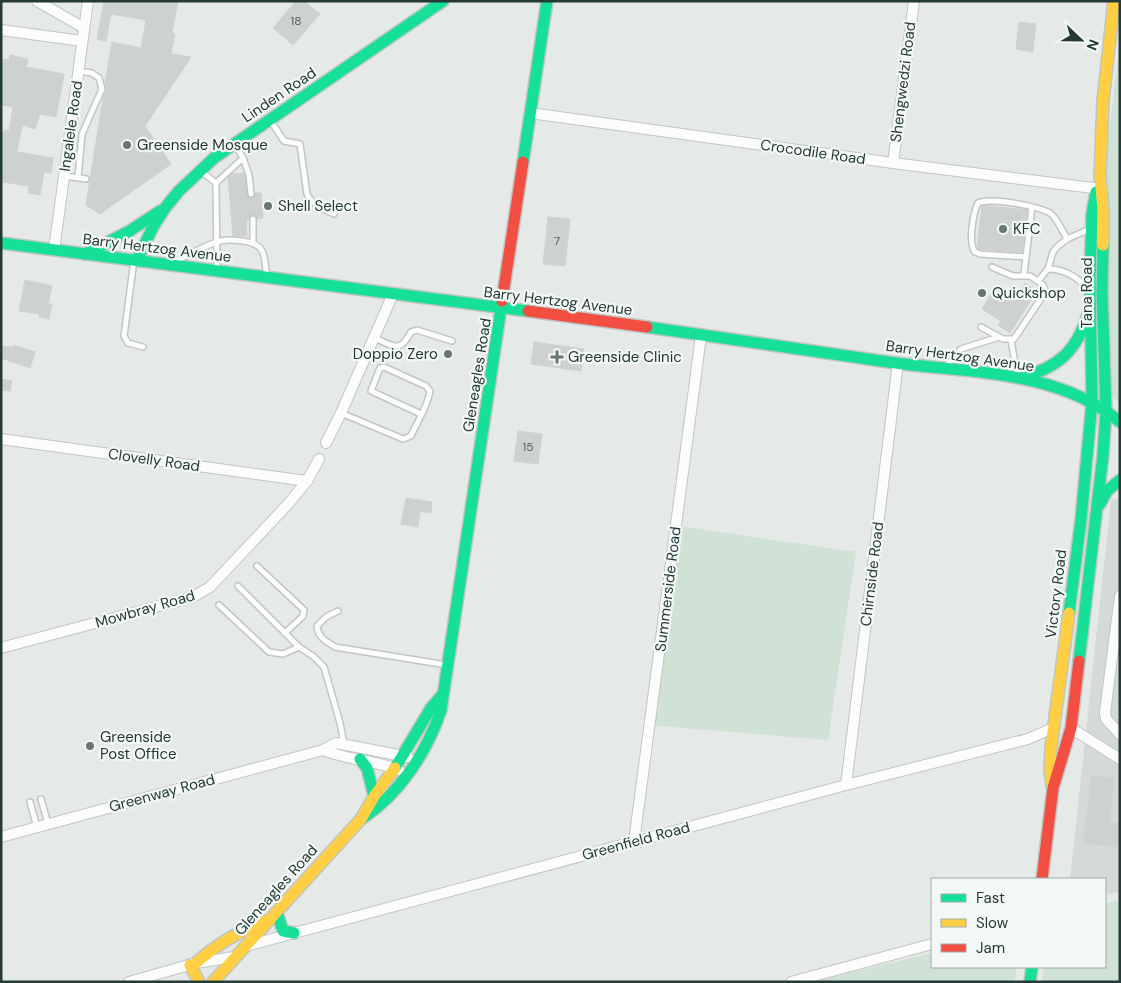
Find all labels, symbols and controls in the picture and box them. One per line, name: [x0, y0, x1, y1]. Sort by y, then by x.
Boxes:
house number: 18: [290, 13, 302, 29]
north arrow: [1056, 15, 1106, 65]
street label: Shengwedzi Road: [886, 21, 920, 143]
text: N: [1083, 37, 1103, 53]
street label: Linden Road: [238, 63, 320, 127]
street label: Ingalele Road: [55, 79, 87, 173]
place label: Greenside Mosque: [137, 135, 268, 155]
street label: Crocodile Road: [759, 135, 867, 169]
marker: Greenside Mosque: [121, 139, 133, 151]
place label: Shell Select: [278, 196, 358, 216]
marker: Shell Select: [262, 200, 274, 212]
place label: KFC: [1013, 219, 1041, 239]
marker: KFC: [997, 223, 1009, 235]
street label: Barry Hertzog Avenue: [82, 229, 232, 267]
house number: 7: [554, 233, 560, 249]
street label: Tana Road: [1077, 257, 1097, 329]
street label: Barry Hertzog Avenue: [483, 282, 633, 320]
place label: Quickshop: [992, 283, 1066, 303]
marker: Quickshop: [976, 287, 988, 299]
street label: Gleneagles Road: [458, 317, 496, 433]
street label: Barry Hertzog Avenue: [885, 336, 1035, 376]
place label: Doppio Zero: [353, 344, 438, 364]
place label: Greenside Clinic: [568, 347, 682, 367]
marker: Doppio Zero: [442, 348, 454, 360]
marker: Greenside Clinic: [550, 350, 564, 364]
house number: 15: [522, 439, 534, 455]
street label: Clovelly Road: [107, 444, 201, 476]
street label: Chirnside Road: [856, 521, 888, 627]
street label: Summerside Road: [650, 525, 686, 653]
street label: Victory Road: [1041, 548, 1071, 640]
street label: Mowbray Road: [93, 585, 197, 633]
place label: Greenside Post Office: [100, 727, 177, 764]
marker: Greenside Post Office: [84, 740, 96, 752]
street label: Greenway Road: [107, 769, 217, 817]
street label: Greenfield Road: [580, 817, 692, 865]
street label: Gleneagles Road: [230, 841, 322, 939]
legend: [931, 878, 1106, 968]
text: Fast: [976, 888, 1005, 908]
text: Slow: [976, 913, 1009, 933]
text: Jam: [976, 938, 1005, 958]

